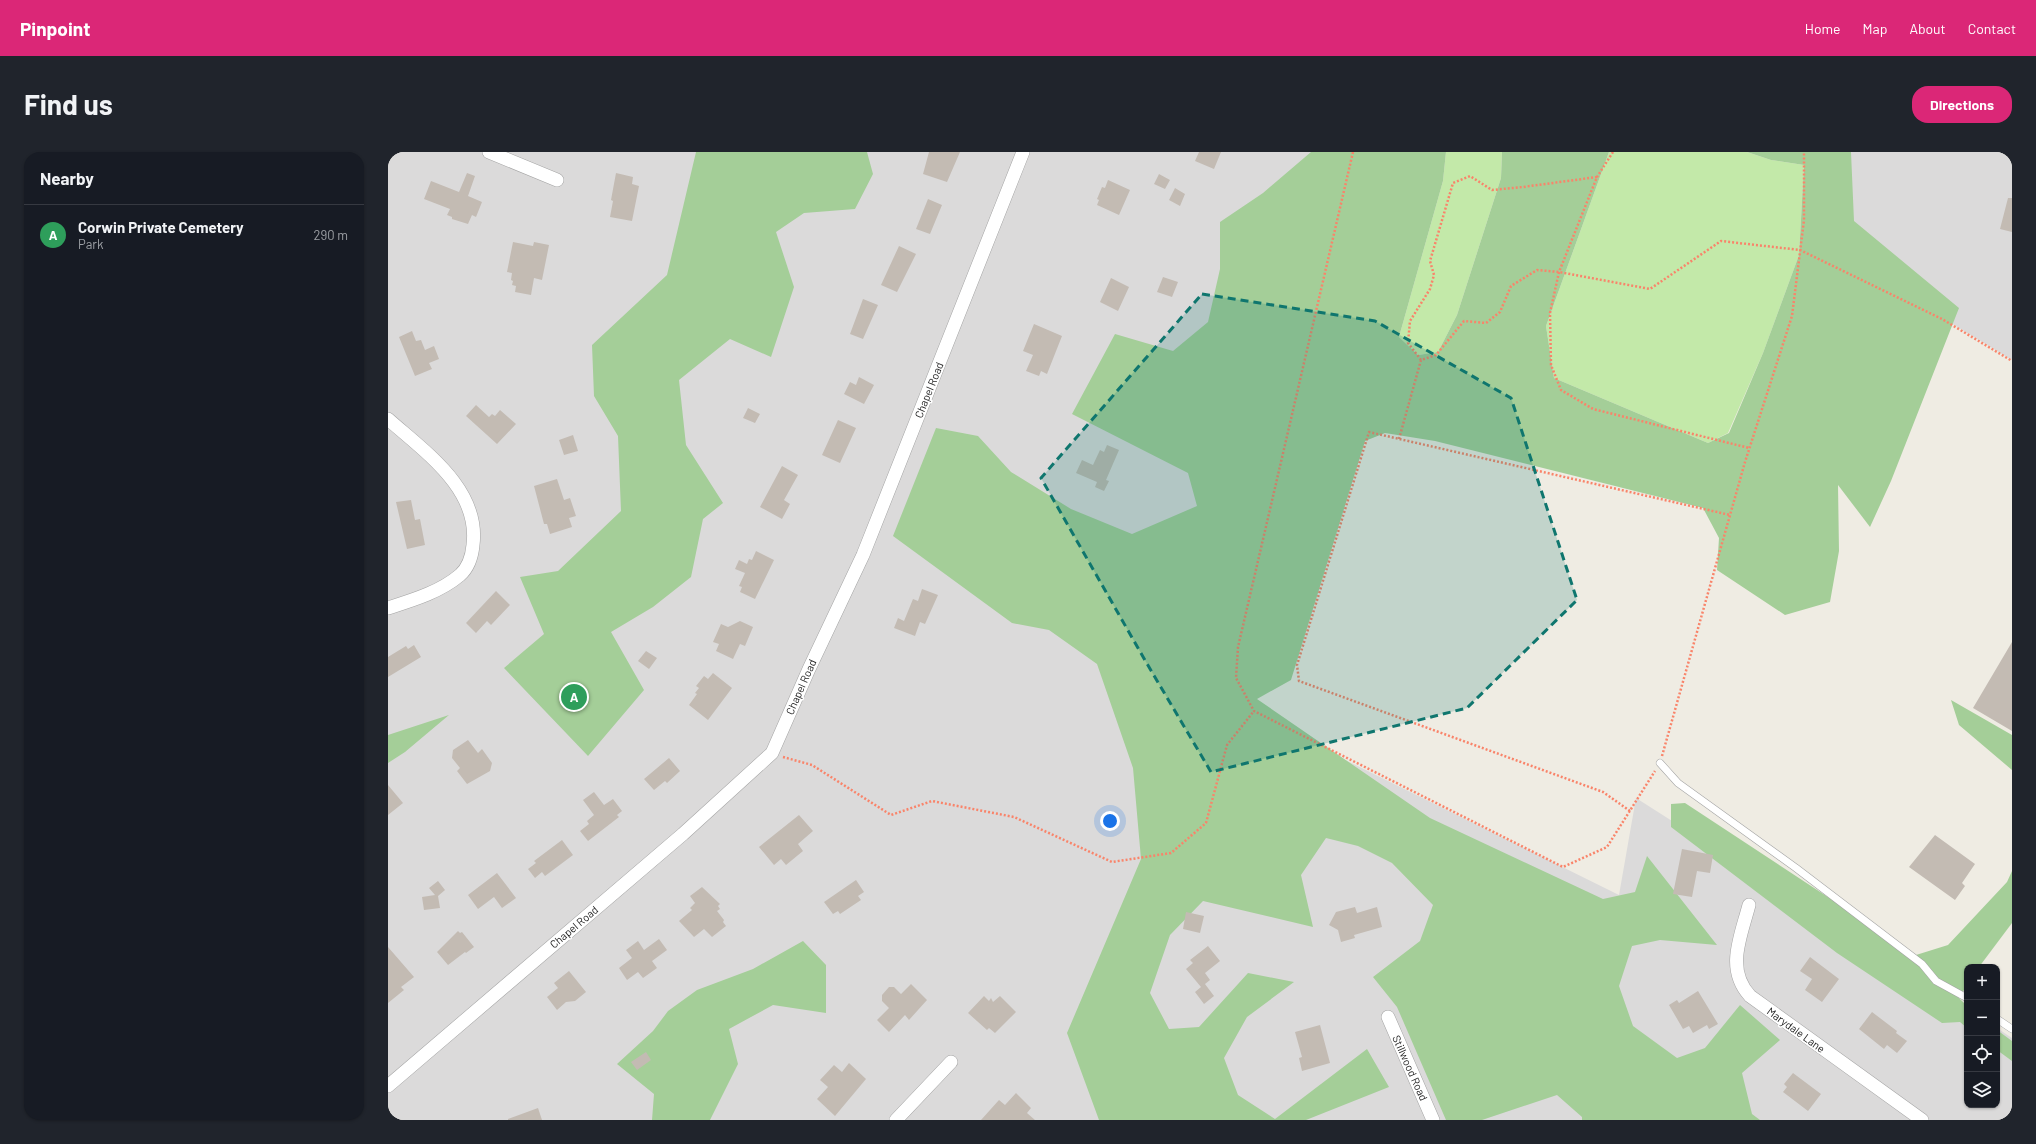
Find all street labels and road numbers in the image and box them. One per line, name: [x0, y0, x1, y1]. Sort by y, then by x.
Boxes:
street label: Chapel Road: [911, 360, 946, 420]
street label: Chapel Road: [783, 657, 819, 716]
street label: Chapel Road: [547, 903, 601, 951]
street label: Marydale Lane: [1765, 1004, 1828, 1055]
street label: Stillwood Road: [1390, 1033, 1431, 1103]

